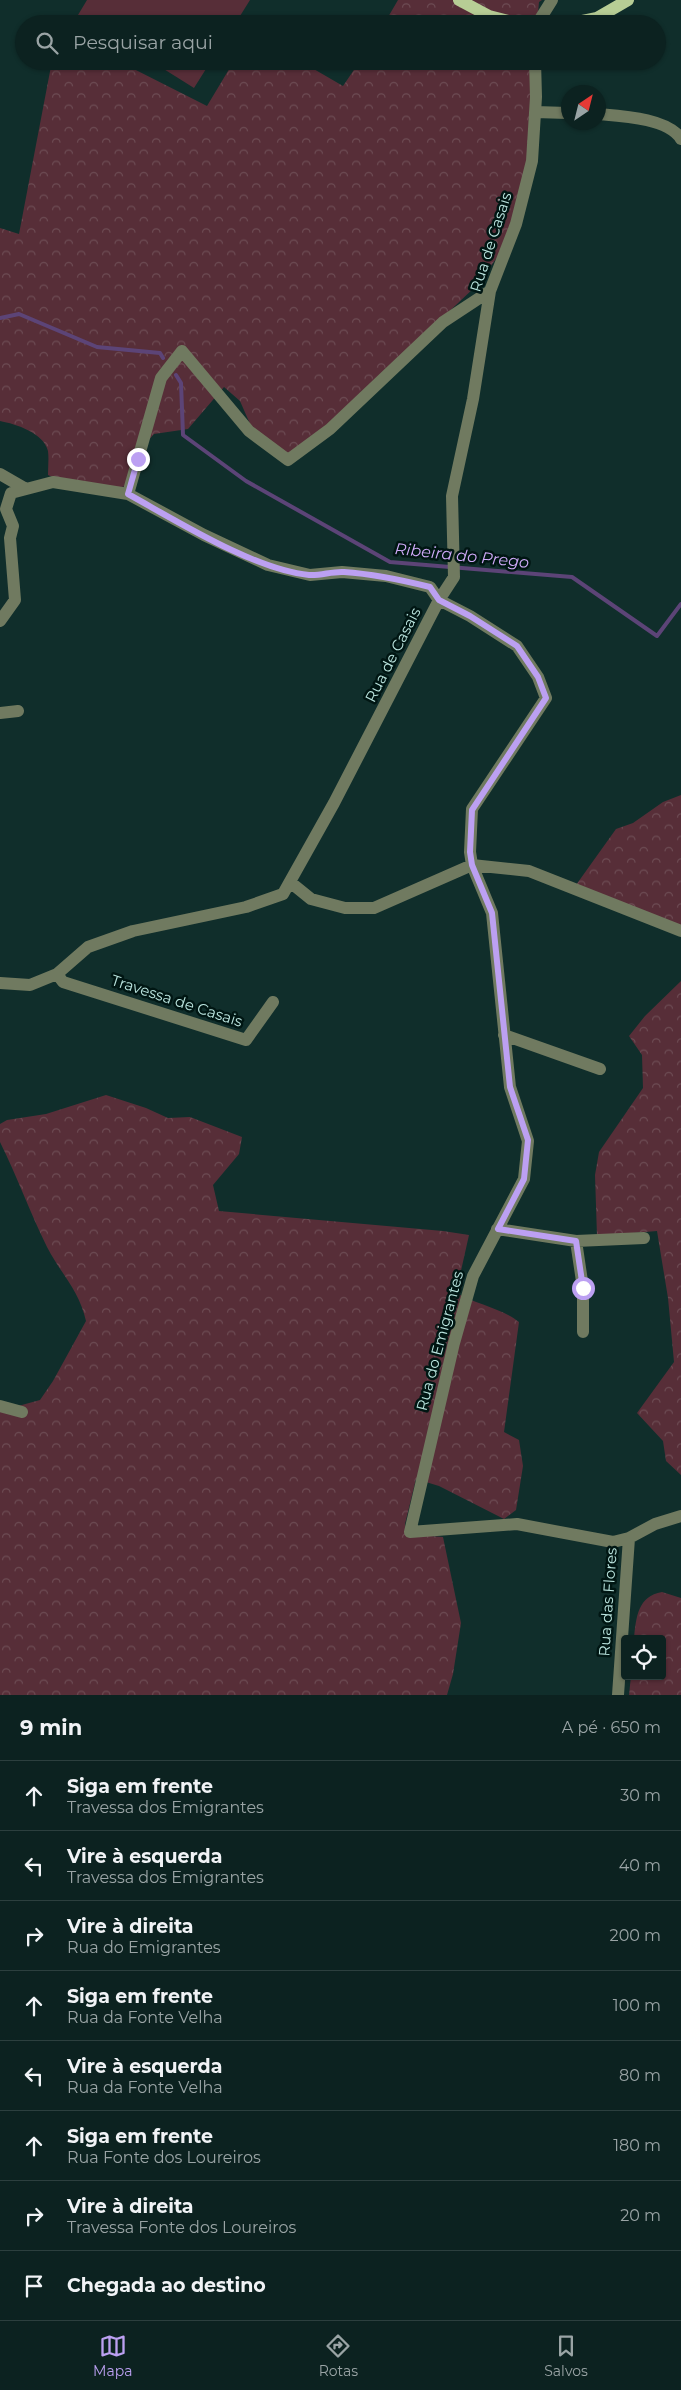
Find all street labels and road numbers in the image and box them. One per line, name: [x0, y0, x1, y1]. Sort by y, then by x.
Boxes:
street label: Rua de Casais: [465, 190, 516, 294]
street label: Rua de Casais: [361, 604, 425, 705]
street label: Travessa de Casais: [109, 970, 245, 1031]
street label: Rua do Emigrantes: [412, 1269, 467, 1413]
street label: Rua das Flores: [594, 1547, 621, 1657]

